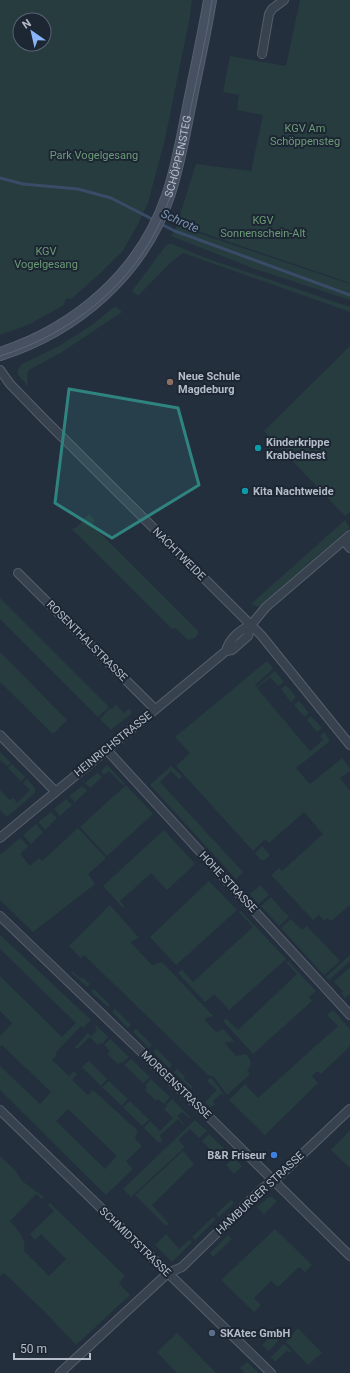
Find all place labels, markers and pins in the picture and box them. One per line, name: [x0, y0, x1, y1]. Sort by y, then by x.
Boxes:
place label: Neue Schule Magdeburg: [178, 370, 240, 396]
marker: Neue Schule Magdeburg: [165, 377, 175, 387]
place label: Kinderkrippe Krabbelnest: [266, 436, 329, 462]
marker: Kinderkrippe Krabbelnest: [253, 443, 263, 453]
place label: Kita Nachtweide: [253, 485, 334, 498]
marker: Kita Nachtweide: [240, 486, 250, 496]
place label: B&R Friseur: [207, 1149, 266, 1162]
marker: B&R Friseur: [269, 1150, 279, 1160]
place label: SKAtec GmbH: [220, 1327, 290, 1340]
marker: SKAtec GmbH: [207, 1328, 217, 1338]

